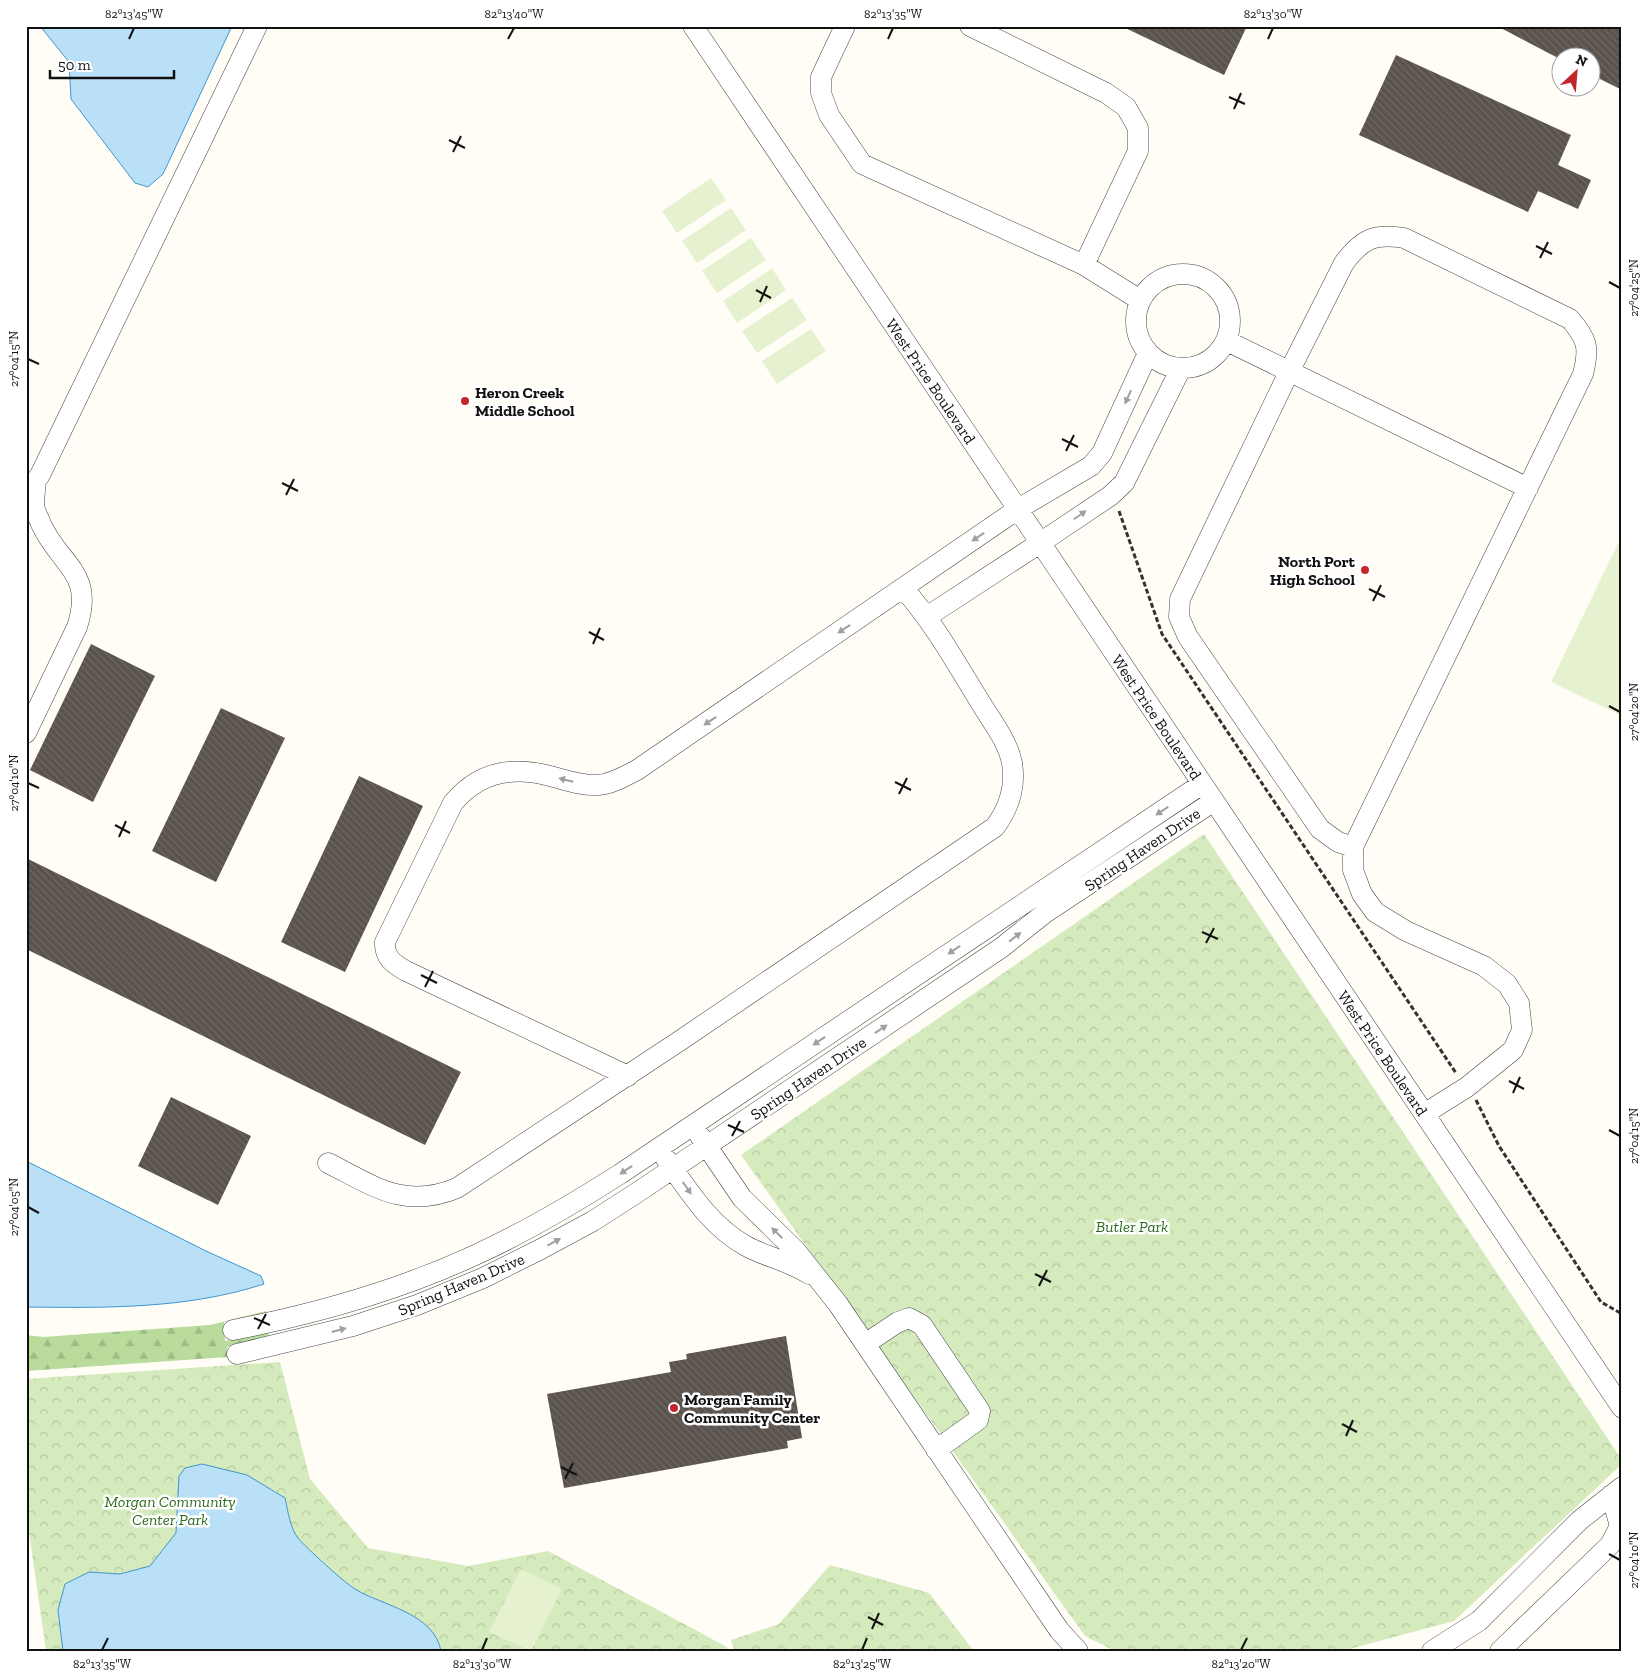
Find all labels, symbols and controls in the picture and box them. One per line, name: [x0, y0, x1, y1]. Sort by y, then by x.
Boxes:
text: 82°13'45"W: [105, 7, 164, 21]
text: 82°13'40"W: [485, 7, 544, 21]
text: 82°13'35"W: [864, 7, 923, 21]
text: 82°13'30"W: [1244, 7, 1303, 21]
scale bar: [50, 48, 174, 80]
north arrow: [1550, 48, 1600, 98]
text: N: [1573, 51, 1590, 71]
text: 50 m: [58, 56, 91, 74]
text: 27°04'25"N: [1627, 259, 1641, 317]
street label: West Price Boulevard: [882, 315, 980, 448]
text: 27°04'15"N: [7, 331, 21, 387]
place label: Heron Creek Middle School: [475, 383, 575, 420]
one-way arrow: [1124, 390, 1132, 404]
marker: Heron Creek Middle School: [459, 395, 471, 407]
one-way arrow: [1073, 510, 1087, 520]
one-way arrow: [971, 532, 984, 542]
place label: North Port High School: [1270, 552, 1356, 589]
marker: North Port High School: [1359, 564, 1371, 576]
one-way arrow: [837, 624, 850, 634]
street label: West Price Boulevard: [1108, 651, 1206, 784]
text: 27°04'20"N: [1627, 683, 1641, 741]
one-way arrow: [703, 716, 716, 726]
text: 27°04'10"N: [7, 754, 21, 811]
one-way arrow: [558, 776, 573, 784]
street label: Spring Haven Drive: [1081, 804, 1204, 895]
one-way arrow: [1155, 806, 1169, 816]
one-way arrow: [1008, 932, 1021, 943]
one-way arrow: [948, 945, 961, 955]
street label: West Price Boulevard: [1334, 987, 1432, 1120]
one-way arrow: [874, 1024, 887, 1034]
street label: Spring Haven Drive: [747, 1033, 870, 1124]
one-way arrow: [813, 1036, 826, 1046]
text: 27°04'15"N: [1627, 1108, 1641, 1164]
one-way arrow: [619, 1165, 633, 1175]
text: 27°04'05"N: [7, 1178, 21, 1236]
one-way arrow: [682, 1181, 692, 1195]
park label: Butler Park: [1096, 1217, 1168, 1236]
one-way arrow: [771, 1227, 783, 1239]
one-way arrow: [548, 1238, 561, 1247]
street label: Spring Haven Drive: [395, 1249, 527, 1320]
one-way arrow: [332, 1326, 347, 1334]
place label: Morgan Family Community Center: [684, 1390, 820, 1427]
marker: Morgan Family Community Center: [668, 1402, 680, 1414]
park label: Morgan Community Center Park: [104, 1492, 236, 1529]
text: 27°04'10"N: [1627, 1531, 1641, 1588]
text: 82°13'35"W: [73, 1657, 132, 1671]
text: 82°13'30"W: [453, 1657, 512, 1671]
text: 82°13'25"W: [833, 1657, 892, 1671]
text: 82°13'20"W: [1212, 1657, 1271, 1671]

